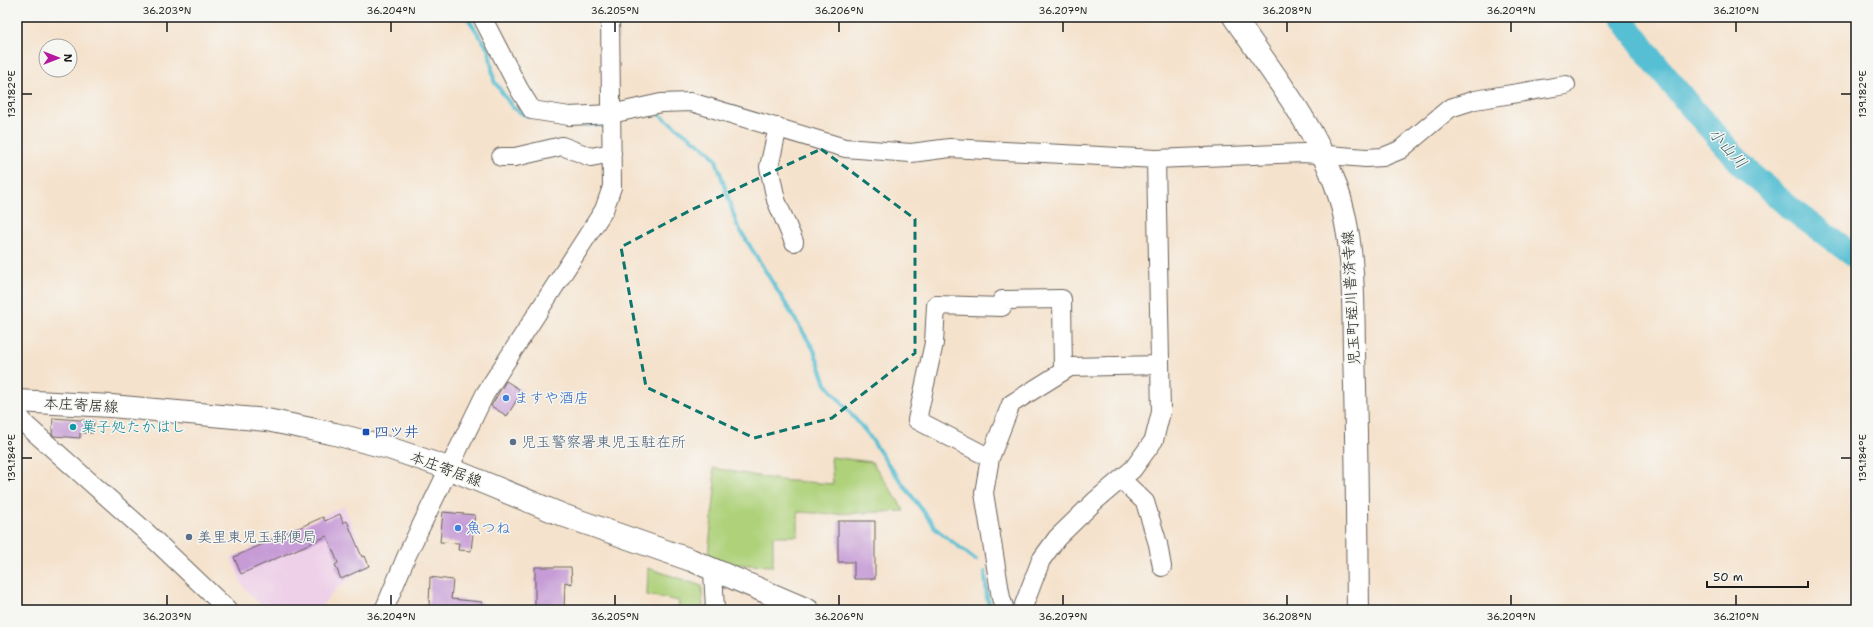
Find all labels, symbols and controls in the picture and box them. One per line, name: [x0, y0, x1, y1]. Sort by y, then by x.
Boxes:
text: 36.203°N: [143, 4, 191, 17]
text: 36.204°N: [366, 4, 416, 17]
text: 36.205°N: [591, 4, 639, 17]
text: 36.206°N: [814, 4, 864, 17]
text: 36.207°N: [1039, 4, 1087, 17]
text: 36.208°N: [1262, 4, 1312, 17]
text: 36.209°N: [1486, 4, 1536, 17]
text: 36.210°N: [1713, 4, 1759, 17]
north arrow: [38, 38, 78, 78]
text: N: [60, 54, 75, 63]
text: 139.182°E: [5, 70, 18, 118]
text: 139.182°E: [1856, 70, 1869, 118]
water label: 小山川: [1704, 123, 1752, 173]
street label: 児玉町蛭川普済寺線: [1337, 230, 1365, 366]
place label: ますや酒店: [514, 388, 589, 408]
street label: 本庄寄居線: [43, 393, 119, 417]
marker: ますや酒店: [501, 393, 511, 403]
place label: 菓子処たかはし: [81, 417, 186, 437]
marker: 菓子処たかはし: [68, 422, 78, 432]
place label: 四ツ井: [374, 422, 419, 442]
marker: 四ツ井: [361, 427, 371, 437]
place label: 児玉警察署東児玉駐在所: [521, 432, 686, 452]
text: 139.184°E: [5, 434, 18, 482]
text: 139.184°E: [1856, 434, 1869, 482]
marker: 児玉警察署東児玉駐在所: [508, 437, 518, 447]
street label: 本庄寄居線: [407, 447, 485, 491]
place label: 魚つね: [466, 518, 511, 538]
marker: 魚つね: [453, 523, 463, 533]
place label: 美里東児玉郵便局: [197, 527, 317, 547]
marker: 美里東児玉郵便局: [184, 532, 194, 542]
scale bar: [1707, 563, 1808, 589]
text: 50 m: [1713, 569, 1743, 585]
text: 36.203°N: [143, 610, 191, 623]
text: 36.204°N: [366, 610, 416, 623]
text: 36.205°N: [591, 610, 639, 623]
text: 36.206°N: [814, 610, 864, 623]
text: 36.207°N: [1039, 610, 1087, 623]
text: 36.208°N: [1262, 610, 1312, 623]
text: 36.209°N: [1486, 610, 1536, 623]
text: 36.210°N: [1713, 610, 1759, 623]

